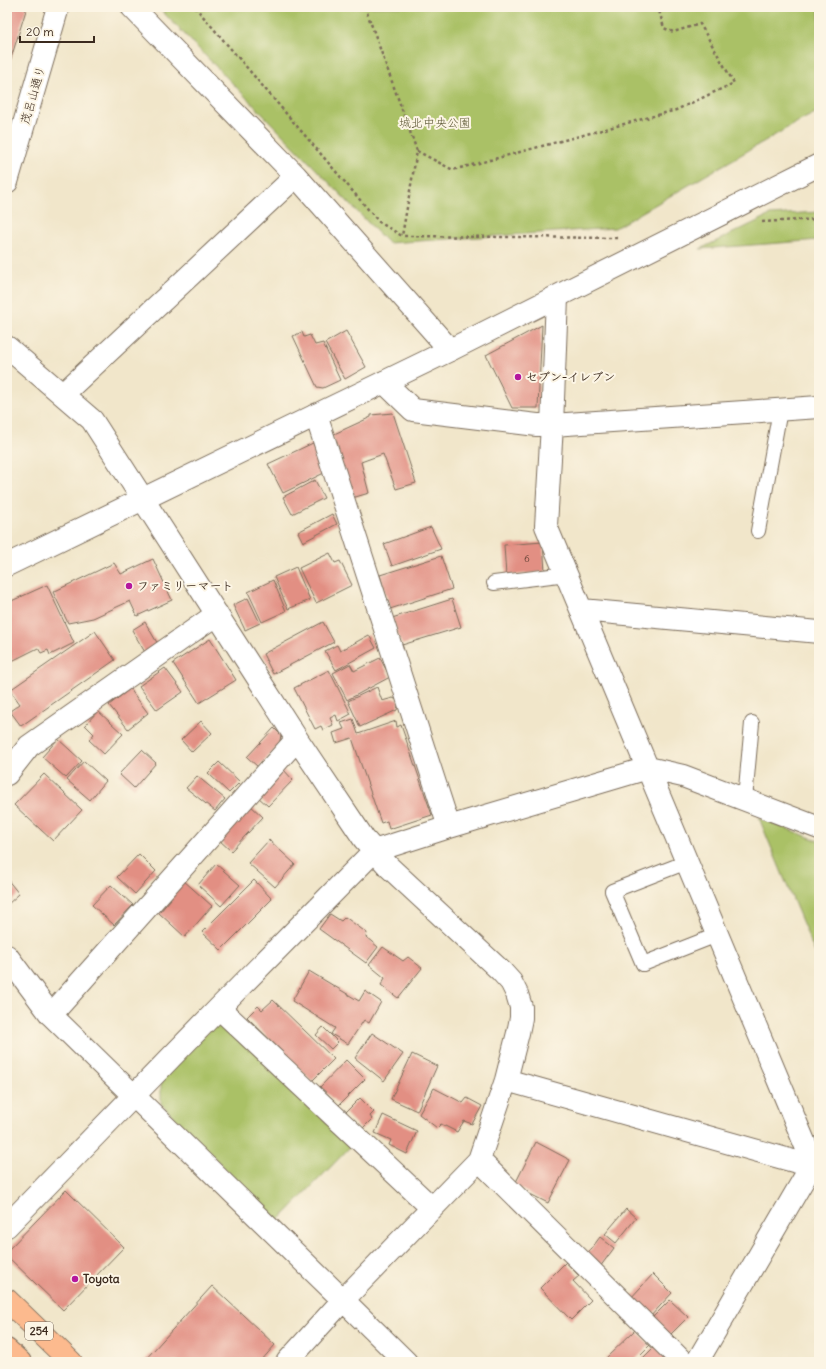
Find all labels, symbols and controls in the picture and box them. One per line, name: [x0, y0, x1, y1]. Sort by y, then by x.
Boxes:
scale bar: [20, 18, 94, 44]
text: 20 m: [26, 24, 54, 39]
street label: 茂呂山通り: [17, 64, 48, 126]
park label: 城北中央公園: [399, 115, 471, 130]
place label: セブン-イレブン: [526, 369, 615, 384]
marker: セブン-イレブン: [513, 372, 523, 382]
house number: 6: [524, 552, 530, 565]
place label: ファミリーマート: [137, 578, 233, 593]
marker: ファミリーマート: [124, 581, 134, 591]
place label: Toyota: [83, 1271, 120, 1287]
marker: Toyota: [70, 1274, 80, 1284]
road number: 254: [25, 1322, 53, 1340]

